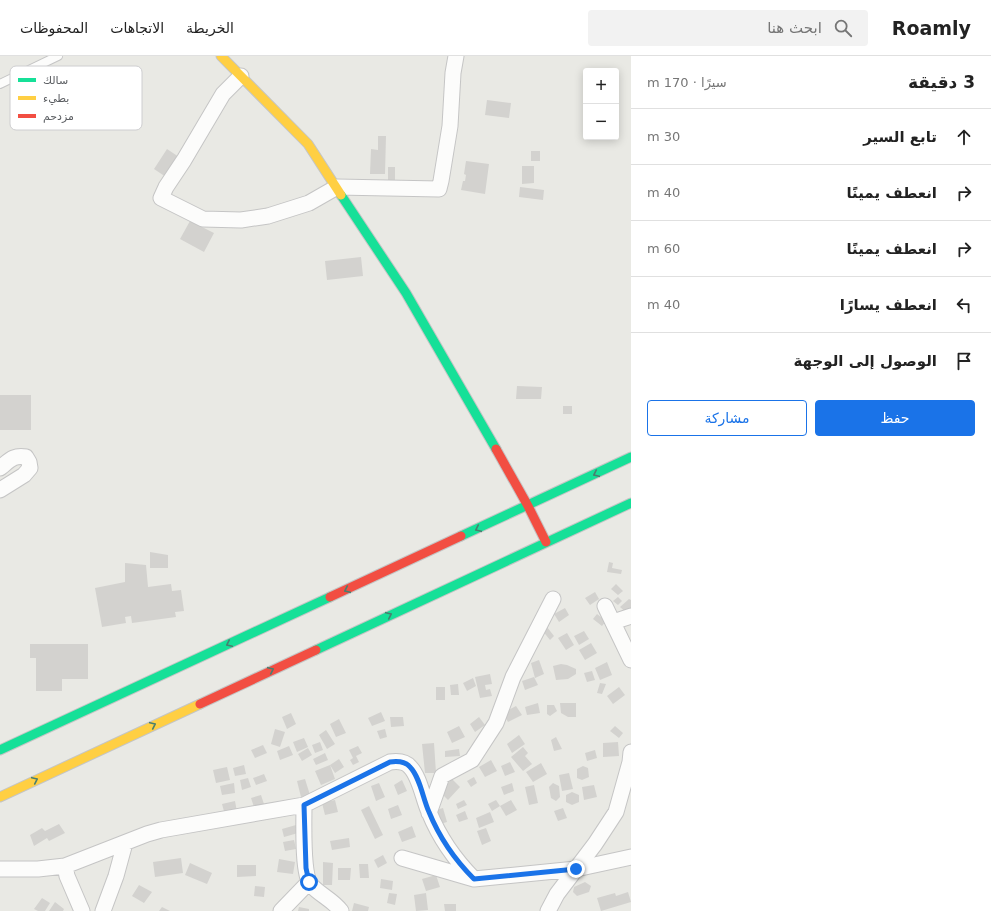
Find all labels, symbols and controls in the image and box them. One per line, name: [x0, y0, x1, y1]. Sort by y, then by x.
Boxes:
search box: [588, 10, 868, 46]
icon: search: [832, 17, 854, 39]
text: Roamly: [892, 17, 971, 39]
text: ابحث هنا: [767, 19, 822, 37]
text: المحفوظات: [20, 20, 88, 36]
text: الاتجاهات: [110, 20, 164, 36]
text: الخريطة: [186, 20, 234, 36]
legend: [10, 66, 142, 130]
map controls: [583, 68, 619, 140]
button: +: [583, 68, 619, 104]
text: 3 دقيقة: [908, 72, 975, 92]
text: سالك: [43, 74, 68, 87]
text: سيرًا · 170 m: [647, 75, 727, 90]
text: بطيء: [43, 92, 69, 105]
button: −: [583, 104, 619, 140]
text: مزدحم: [43, 110, 74, 123]
icon: ahead: [953, 126, 975, 148]
text: تابع السير: [863, 128, 937, 146]
text: 30 m: [647, 129, 680, 144]
icon: right: [953, 182, 975, 204]
text: انعطف يمينًا: [846, 184, 937, 202]
text: 40 m: [647, 185, 680, 200]
icon: right: [953, 238, 975, 260]
text: انعطف يمينًا: [846, 240, 937, 258]
text: 60 m: [647, 241, 680, 256]
icon: left: [953, 294, 975, 316]
text: انعطف يسارًا: [840, 296, 937, 314]
text: 40 m: [647, 297, 680, 312]
icon: arrive: [953, 350, 975, 372]
text: الوصول إلى الوجهة: [794, 352, 937, 370]
button: مشاركة: [647, 400, 807, 436]
button: حفظ: [815, 400, 975, 436]
one-way arrow: [592, 469, 600, 477]
one-way arrow: [475, 524, 482, 532]
one-way arrow: [344, 585, 352, 593]
one-way arrow: [384, 612, 392, 620]
one-way arrow: [226, 639, 234, 647]
one-way arrow: [267, 667, 274, 675]
one-way arrow: [149, 722, 156, 730]
one-way arrow: [31, 777, 39, 785]
route end: [567, 860, 585, 878]
route start: [300, 873, 318, 891]

